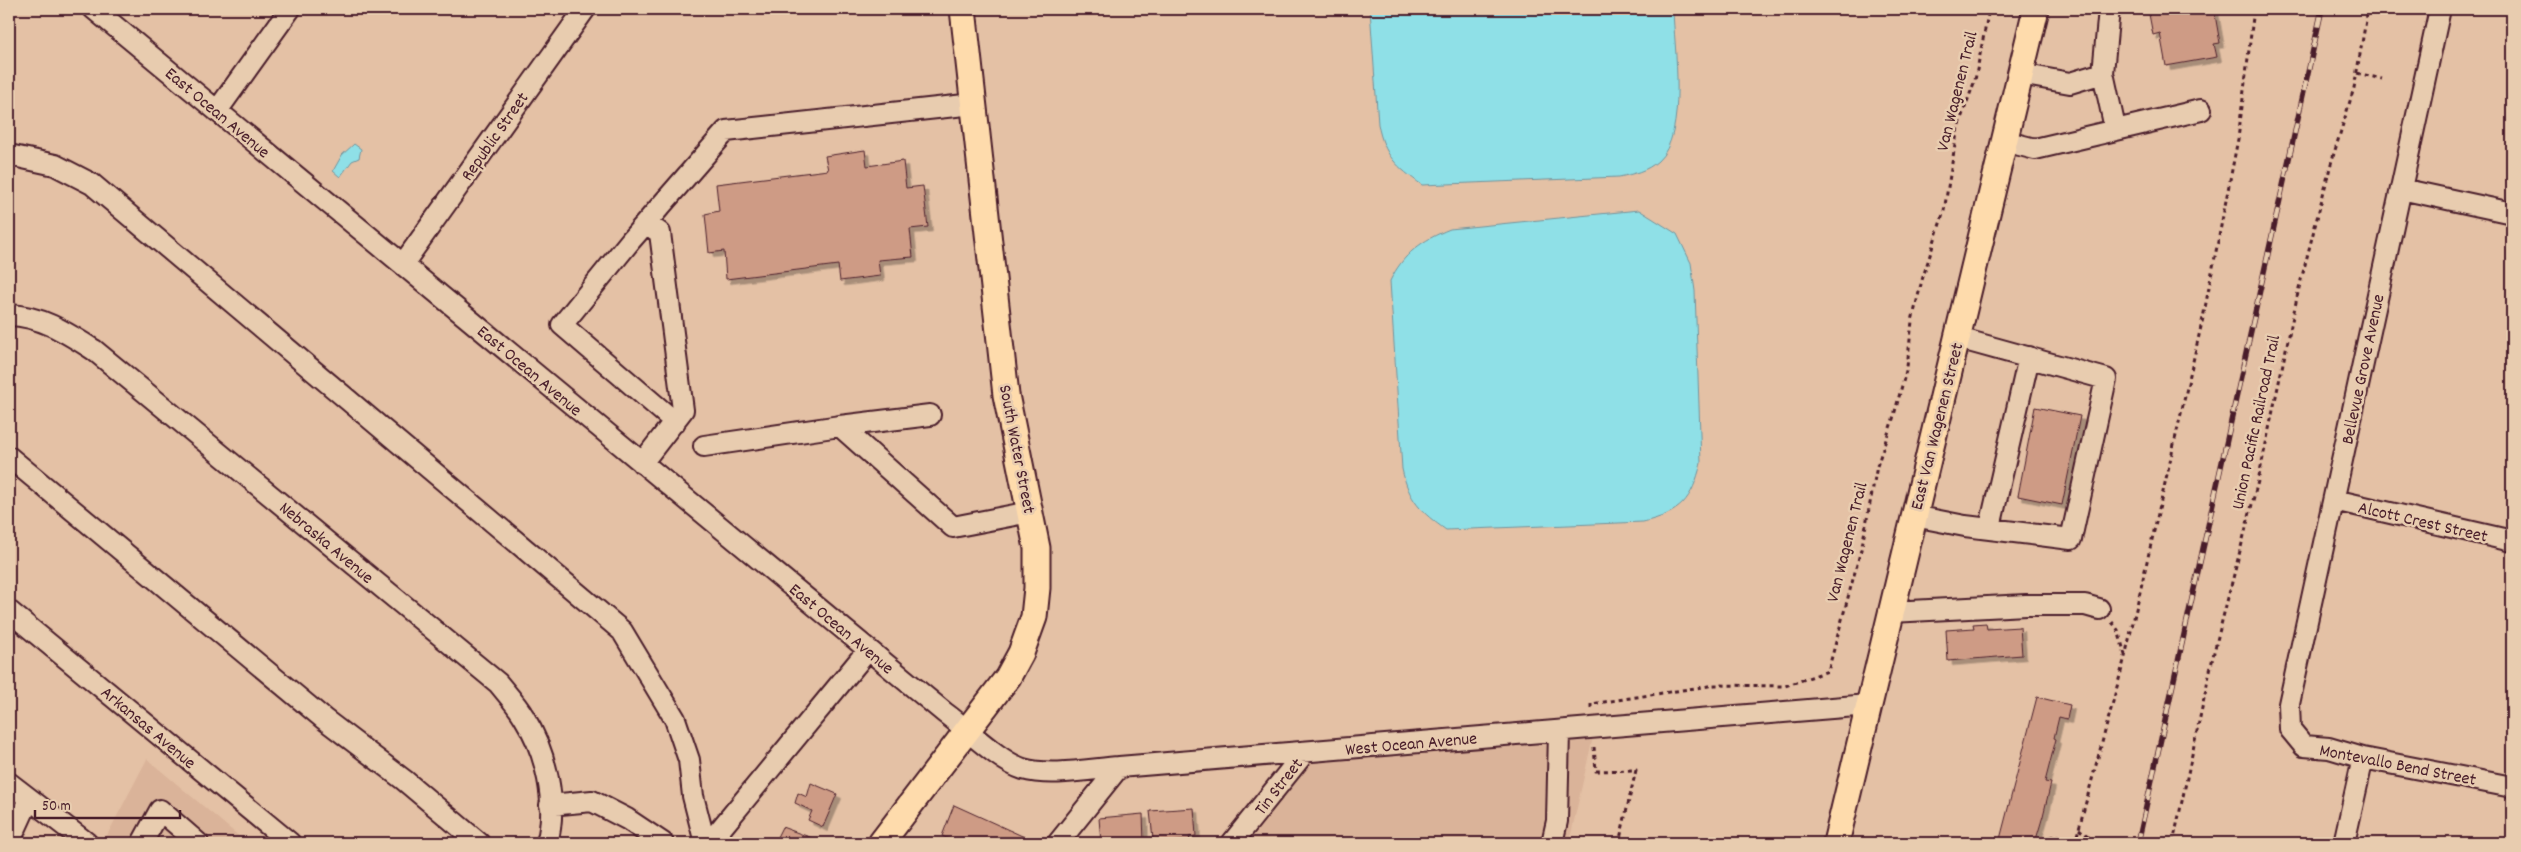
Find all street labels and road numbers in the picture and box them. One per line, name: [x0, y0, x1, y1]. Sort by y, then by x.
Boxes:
street label: Van Wagenen Trail: [1931, 28, 1986, 154]
street label: East Ocean Avenue: [158, 62, 274, 166]
street label: Republic Street: [456, 88, 536, 187]
street label: Bellevue Grove Avenue: [2336, 292, 2393, 447]
street label: East Ocean Avenue: [470, 320, 586, 424]
street label: Union Pacific Railroad Trail: [2227, 332, 2288, 512]
street label: East Van Wagenen Street: [1906, 340, 1971, 513]
street label: South Water Street: [991, 383, 1040, 516]
street label: Van Wagenen Trail: [1821, 479, 1876, 605]
street label: Alcott Crest Street: [2355, 496, 2490, 551]
street label: Nebraska Avenue: [273, 497, 378, 591]
street label: East Ocean Avenue: [782, 578, 898, 682]
street label: Arkansas Avenue: [94, 682, 201, 776]
street label: West Ocean Avenue: [1344, 727, 1478, 764]
street label: Montevallo Bend Street: [2317, 739, 2478, 794]
street label: Tin Street: [1250, 753, 1311, 822]

